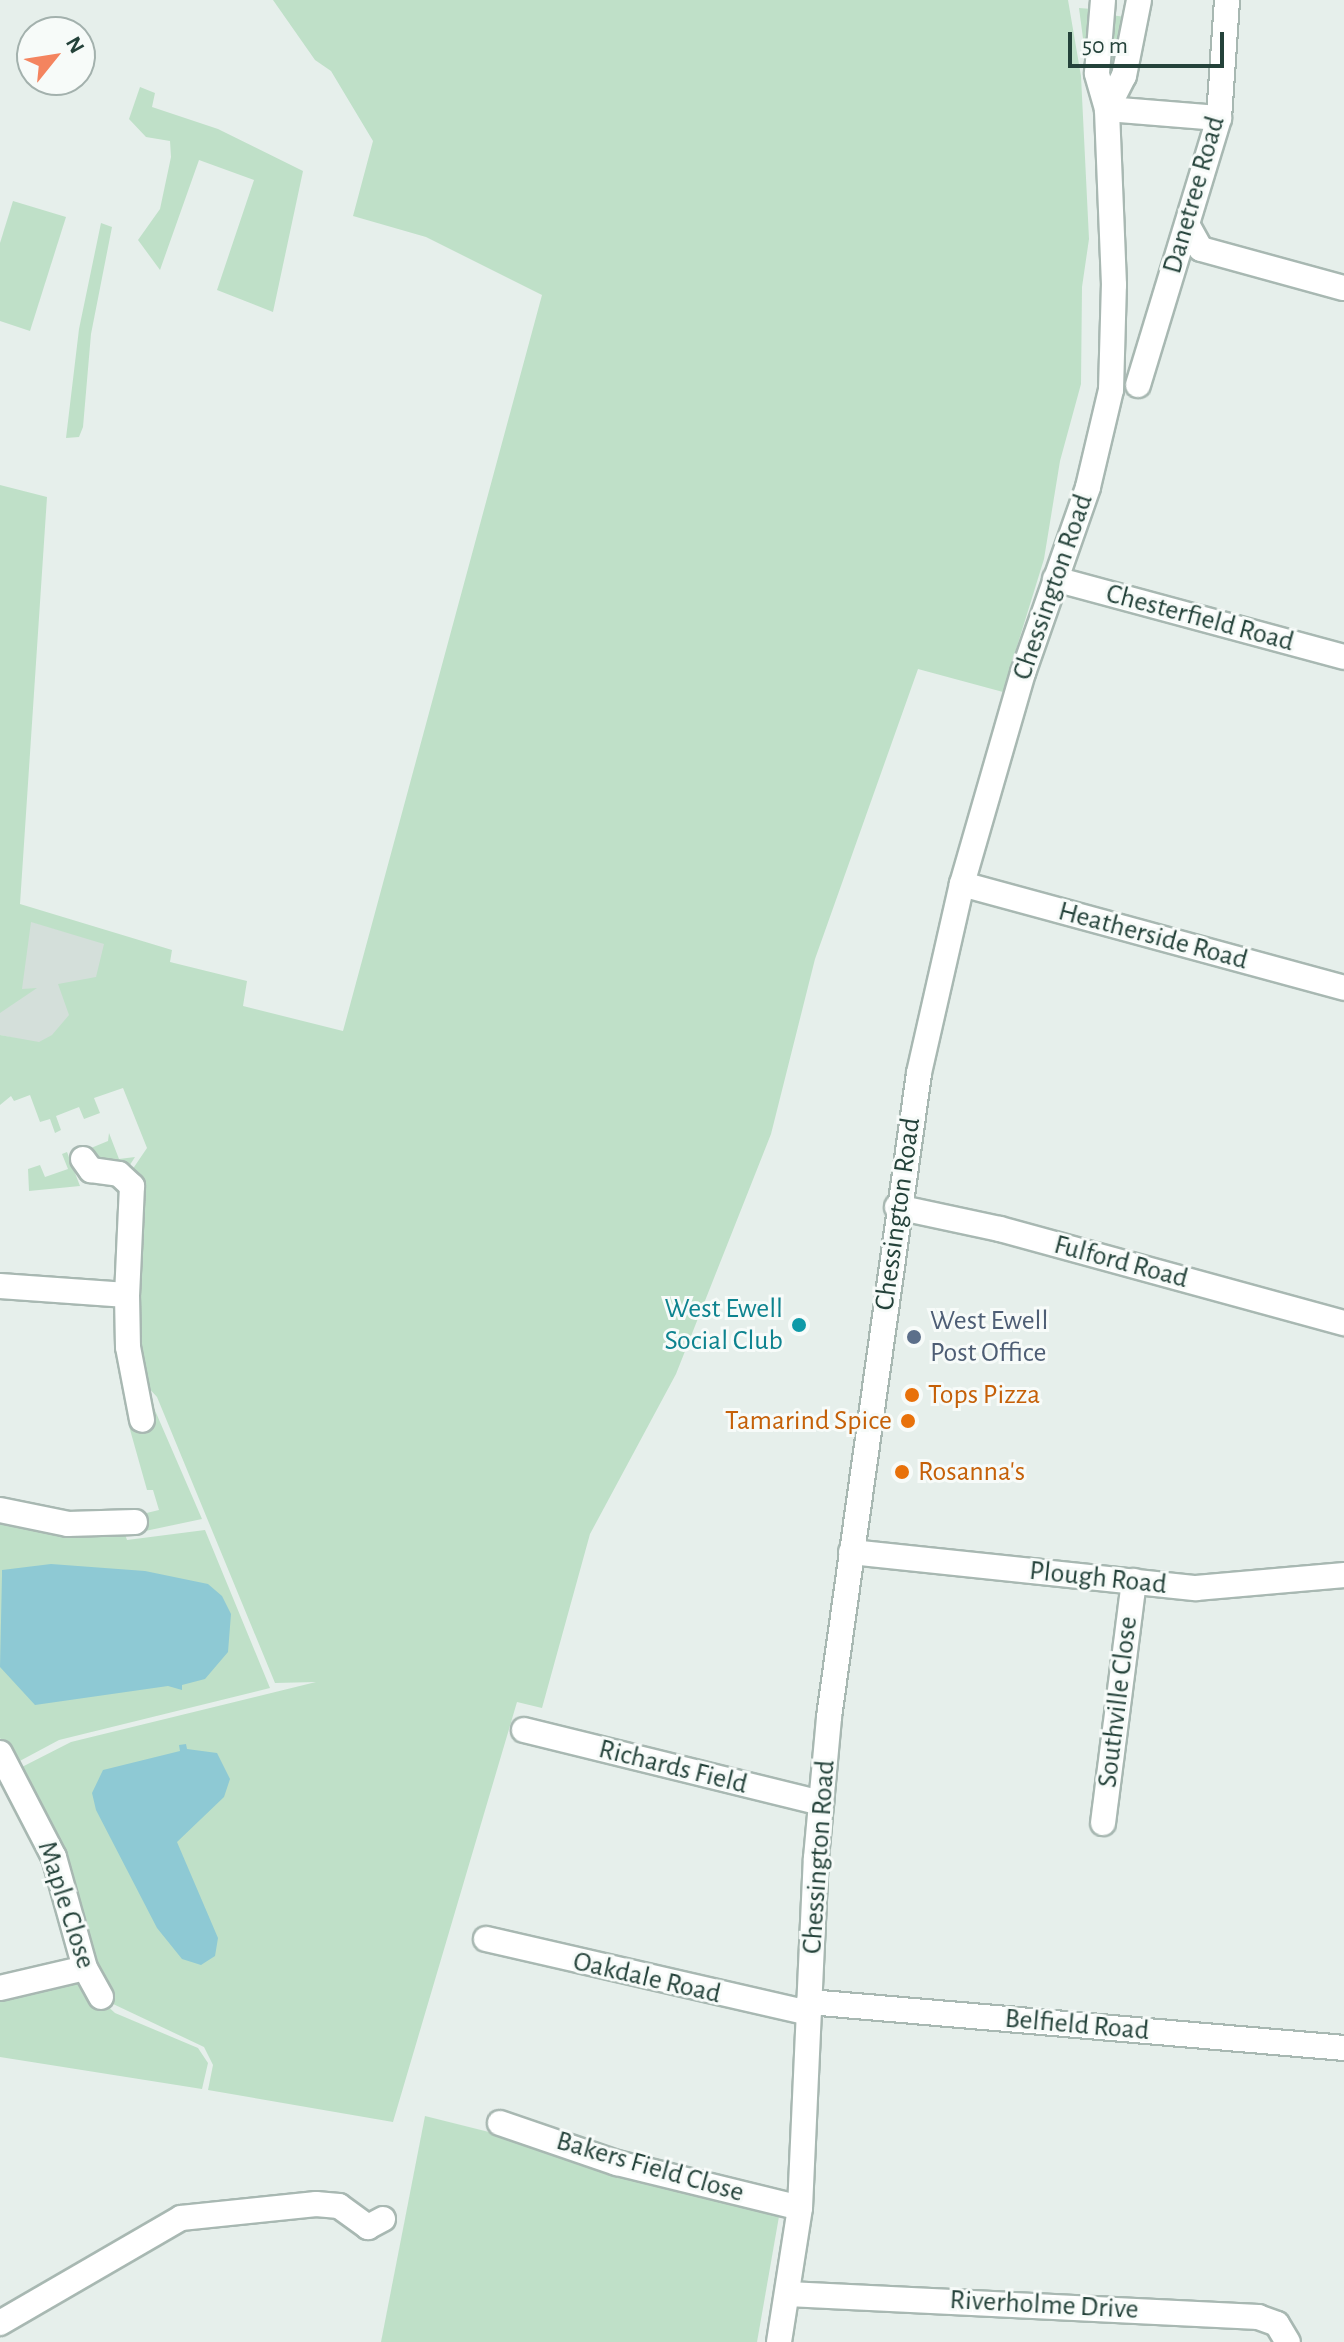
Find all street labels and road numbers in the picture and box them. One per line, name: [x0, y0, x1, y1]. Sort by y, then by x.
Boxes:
street label: Danetree Road: [1155, 112, 1233, 278]
street label: Chessington Road: [1005, 490, 1101, 684]
street label: Chesterfield Road: [1102, 577, 1298, 659]
street label: Heatherside Road: [1055, 895, 1251, 977]
street label: Chessington Road: [868, 1115, 928, 1313]
street label: Fulford Road: [1050, 1228, 1192, 1296]
street label: Plough Road: [1028, 1554, 1168, 1602]
street label: Southville Close: [1091, 1615, 1145, 1789]
street label: Richards Field: [595, 1732, 751, 1802]
street label: Chessington Road: [795, 1759, 843, 1955]
street label: Maple Close: [30, 1837, 102, 1973]
street label: Oakdale Road: [570, 1945, 724, 2011]
street label: Belfield Road: [1003, 2002, 1151, 2048]
street label: Bakers Field Close: [552, 2124, 748, 2210]
street label: Riverholme Drive: [949, 2283, 1139, 2327]

